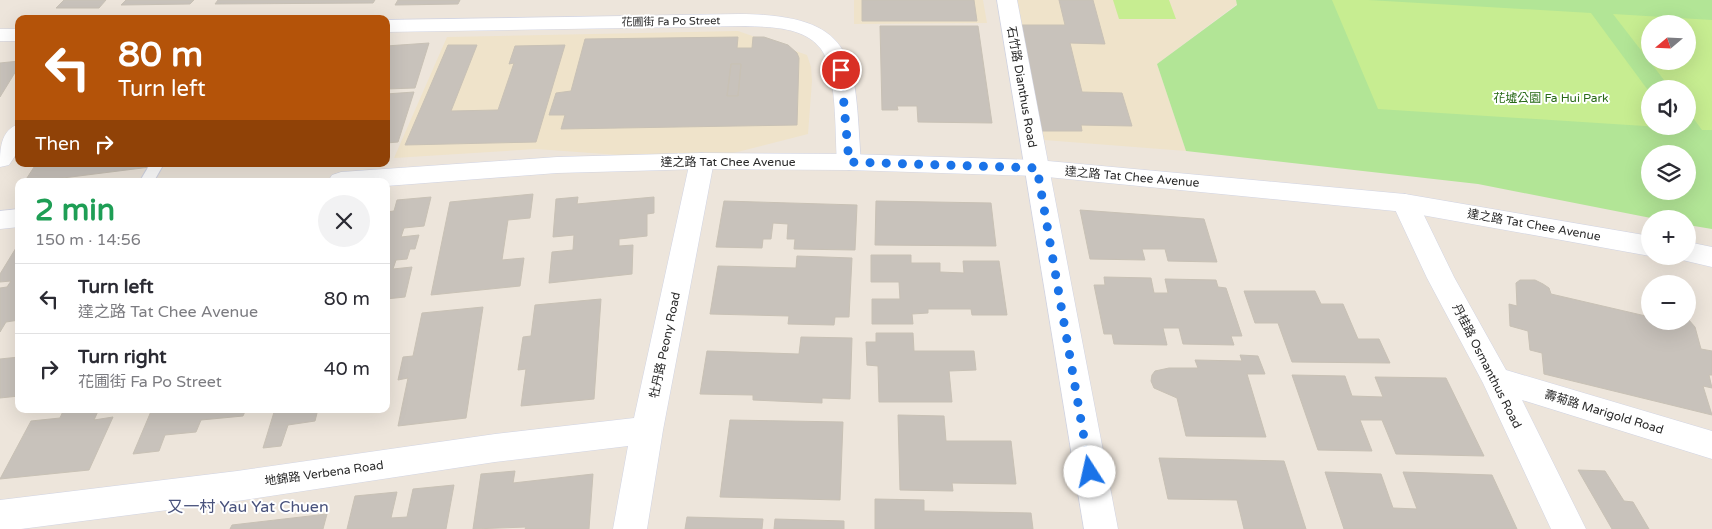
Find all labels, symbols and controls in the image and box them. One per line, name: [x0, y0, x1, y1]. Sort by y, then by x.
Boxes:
street label: 花圃街 Fa Po Street: [621, 14, 721, 29]
north arrow: [1641, 15, 1696, 70]
map controls: [1641, 15, 1696, 330]
street label: 石竹路 Dianthus Road: [1004, 25, 1040, 149]
text: 80 m: [118, 34, 203, 76]
icon: left: [35, 35, 100, 100]
pin: [820, 49, 862, 91]
icon: arrive: [827, 56, 855, 84]
text: Turn left: [118, 76, 206, 102]
button: sound: [1641, 80, 1696, 135]
park label: 花墟公園 Fa Hui Park: [1493, 91, 1609, 105]
icon: right: [90, 130, 118, 158]
text: Then: [35, 133, 80, 155]
button: layers: [1641, 145, 1696, 200]
street label: 達之路 Tat Chee Avenue: [660, 155, 796, 169]
street label: 達之路 Tat Chee Avenue: [1064, 164, 1200, 190]
text: 2 min: [35, 192, 115, 229]
button: close: [318, 195, 370, 247]
street label: 達之路 Tat Chee Avenue: [1466, 206, 1602, 244]
button: +: [1641, 210, 1696, 265]
text: 150 m · 14:56: [35, 230, 141, 250]
button: −: [1641, 275, 1696, 330]
text: Turn left: [78, 276, 154, 298]
icon: left: [35, 285, 63, 313]
text: 80 m: [324, 288, 370, 310]
street label: 牡丹路 Peony Road: [647, 291, 683, 399]
street label: 丹桂路 Osmanthus Road: [1450, 301, 1524, 431]
text: 達之路 Tat Chee Avenue: [78, 302, 258, 322]
text: Turn right: [78, 346, 166, 368]
icon: right: [35, 355, 63, 383]
text: 40 m: [324, 358, 370, 380]
text: 花圃街 Fa Po Street: [78, 372, 222, 392]
street label: 壽菊路 Marigold Road: [1543, 387, 1665, 437]
position arrow: [1063, 445, 1115, 497]
street label: 地錦路 Verbena Road: [264, 458, 384, 488]
district label: 又一村 Yau Yat Chuen: [167, 497, 329, 517]

